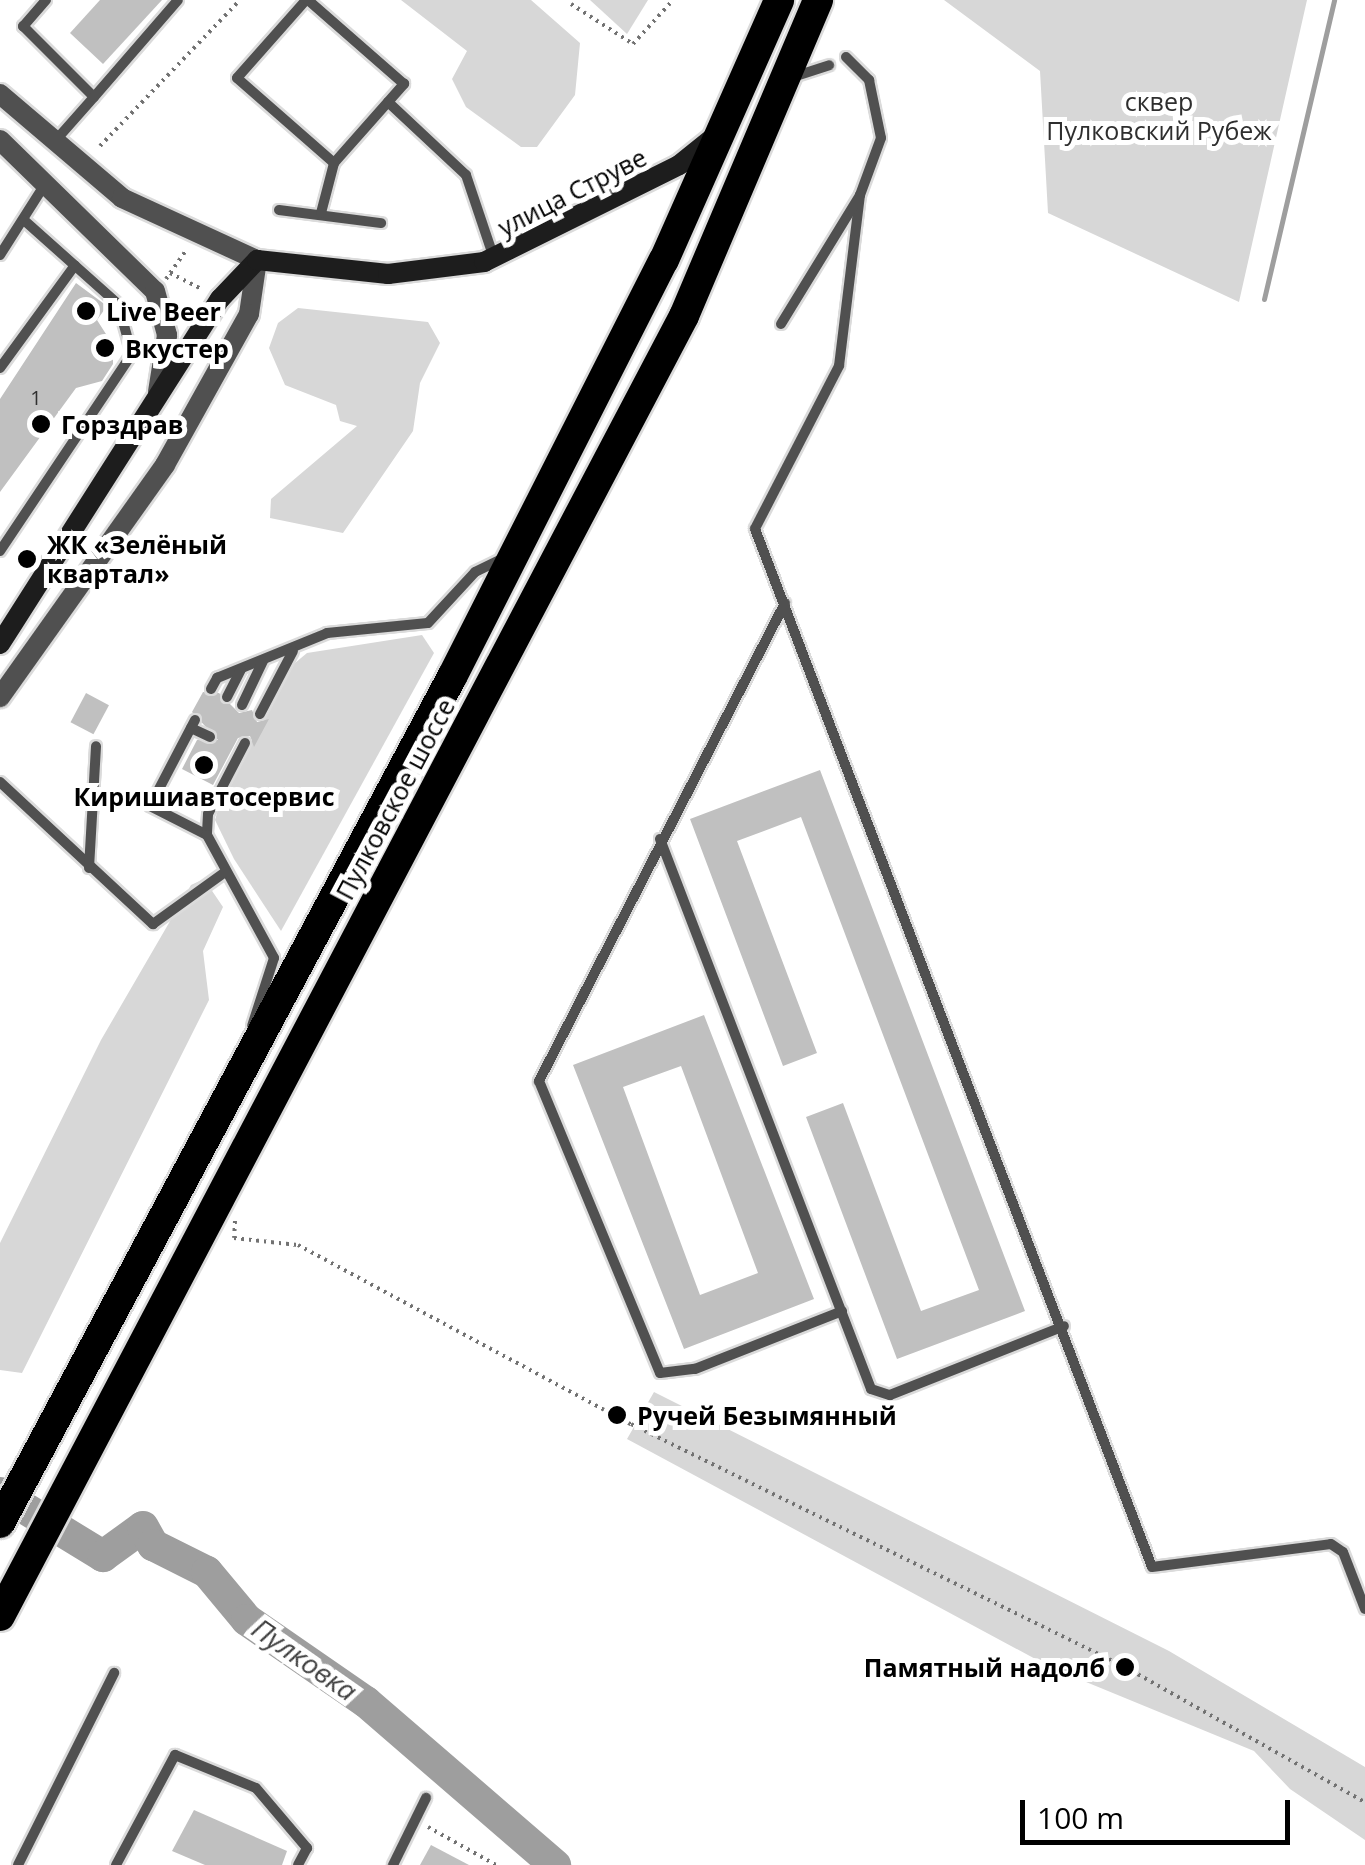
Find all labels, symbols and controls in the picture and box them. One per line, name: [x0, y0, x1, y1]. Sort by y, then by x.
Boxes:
park label: сквер Пулковский Рубеж: [1046, 87, 1272, 146]
street label: улица Струве: [493, 142, 651, 242]
place label: Live Beer: [106, 296, 221, 326]
marker: Live Beer: [75, 300, 97, 322]
place label: Вкустер: [125, 333, 229, 363]
marker: Вкустер: [94, 337, 116, 359]
house number: 1: [30, 385, 42, 409]
place label: Горздрав: [61, 409, 183, 439]
marker: Горздрав: [30, 413, 52, 435]
place label: ЖК «Зелёный квартал»: [47, 530, 227, 589]
marker: ЖК «Зелёный квартал»: [16, 548, 38, 570]
street label: Пулковское шоссе: [329, 693, 461, 905]
marker: Киришиавтосервис: [193, 754, 215, 776]
place label: Киришиавтосервис: [73, 781, 335, 811]
place label: Ручей Безымянный: [637, 1400, 897, 1430]
marker: Ручей Безымянный: [606, 1404, 628, 1426]
water label: Пулковка: [246, 1611, 364, 1707]
place label: Памятный надолб: [864, 1652, 1105, 1682]
marker: Памятный надолб: [1114, 1656, 1136, 1678]
scale bar: [1025, 1780, 1295, 1842]
text: 100 m: [1037, 1797, 1124, 1838]

